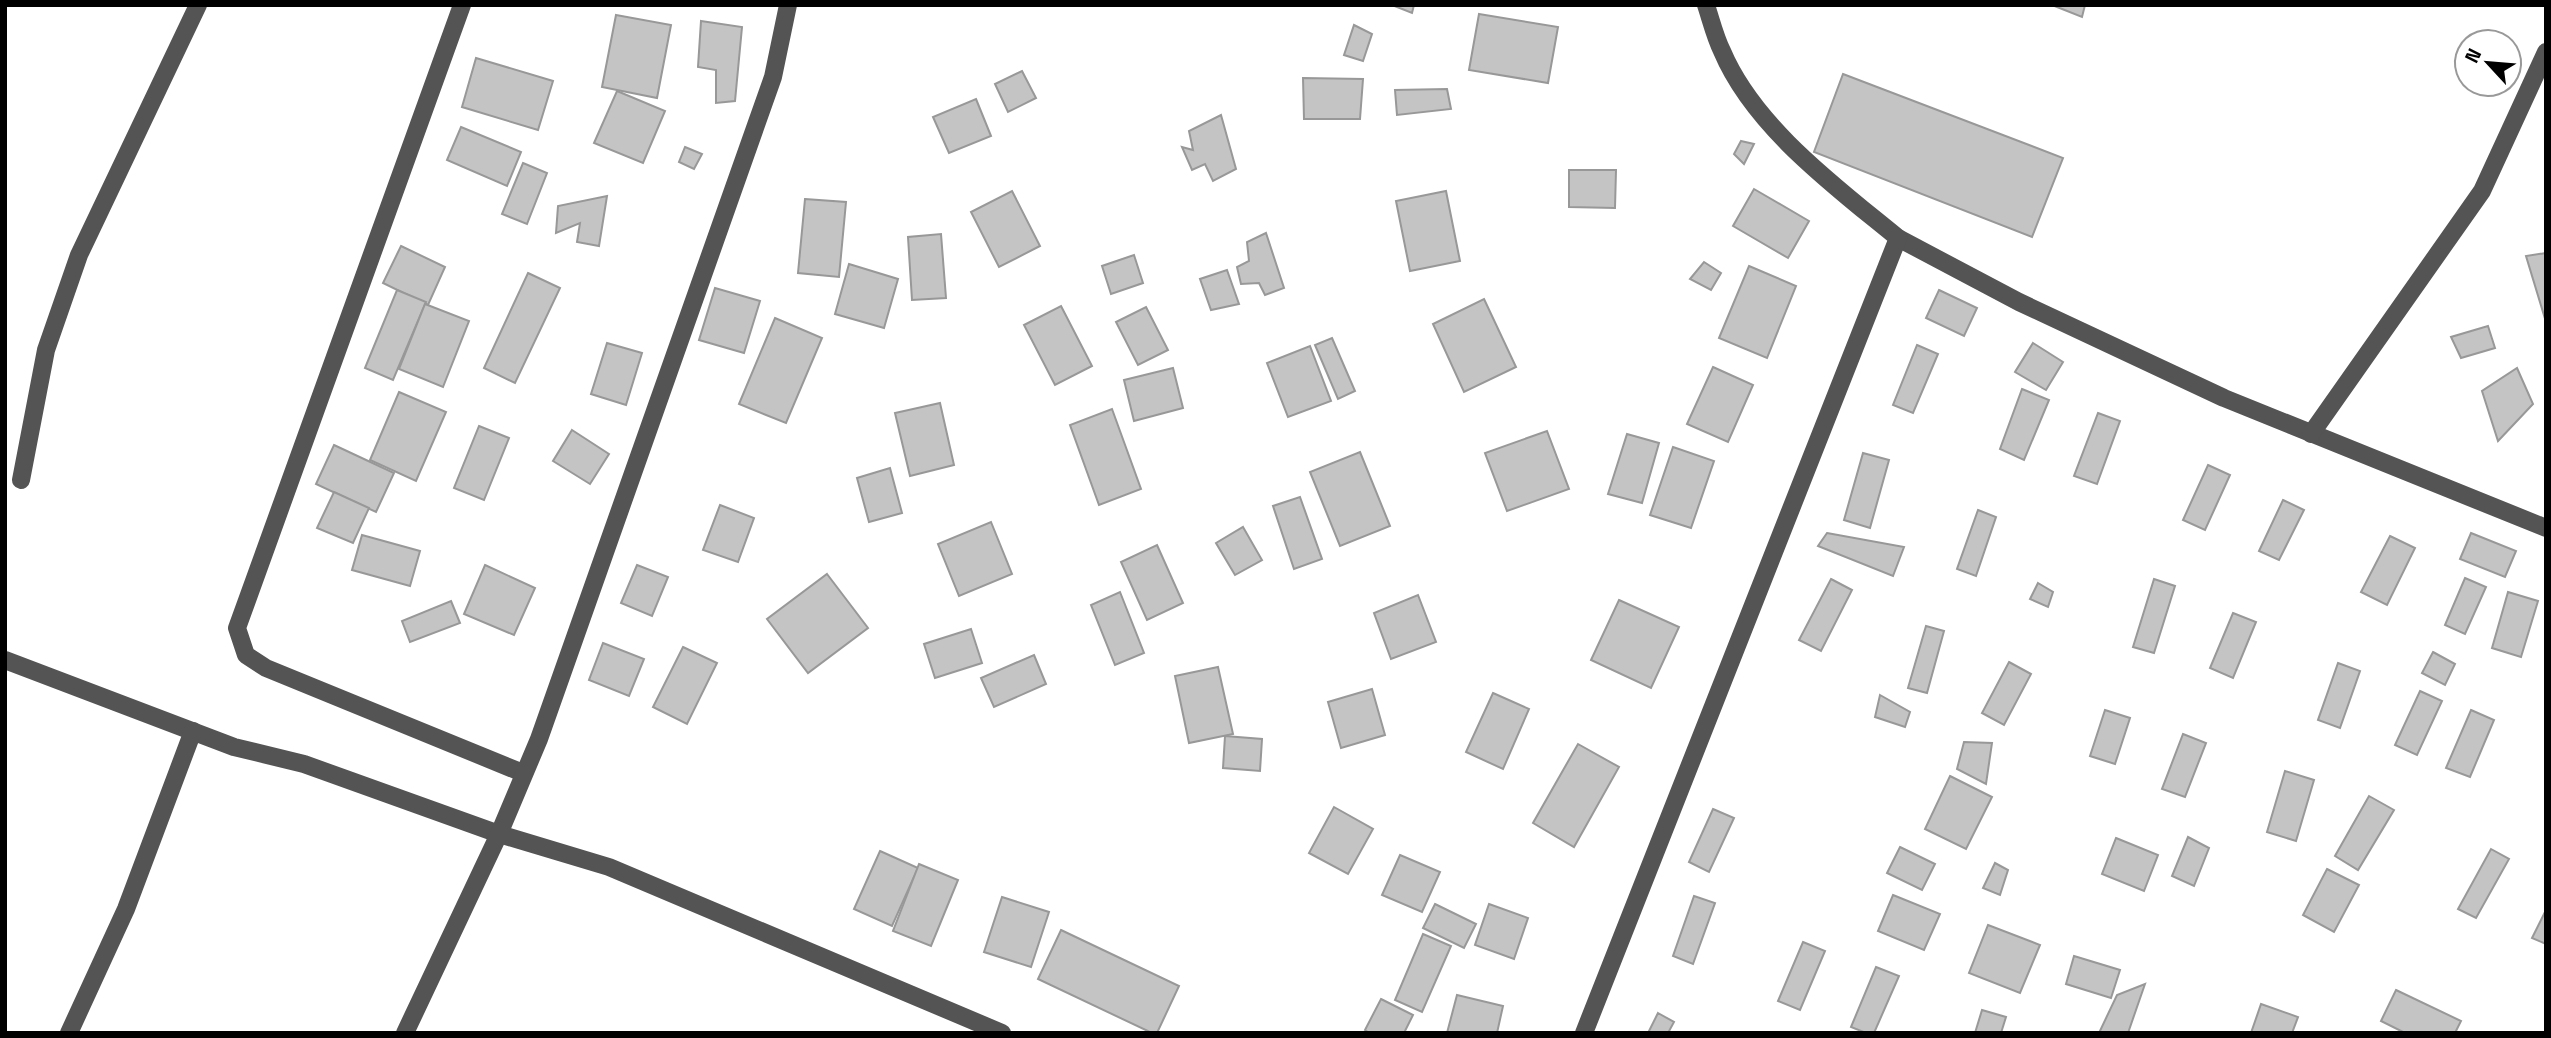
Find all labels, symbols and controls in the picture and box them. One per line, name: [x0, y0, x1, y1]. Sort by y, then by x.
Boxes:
north arrow: [2453, 28, 2523, 98]
text: N: [2459, 45, 2487, 67]

